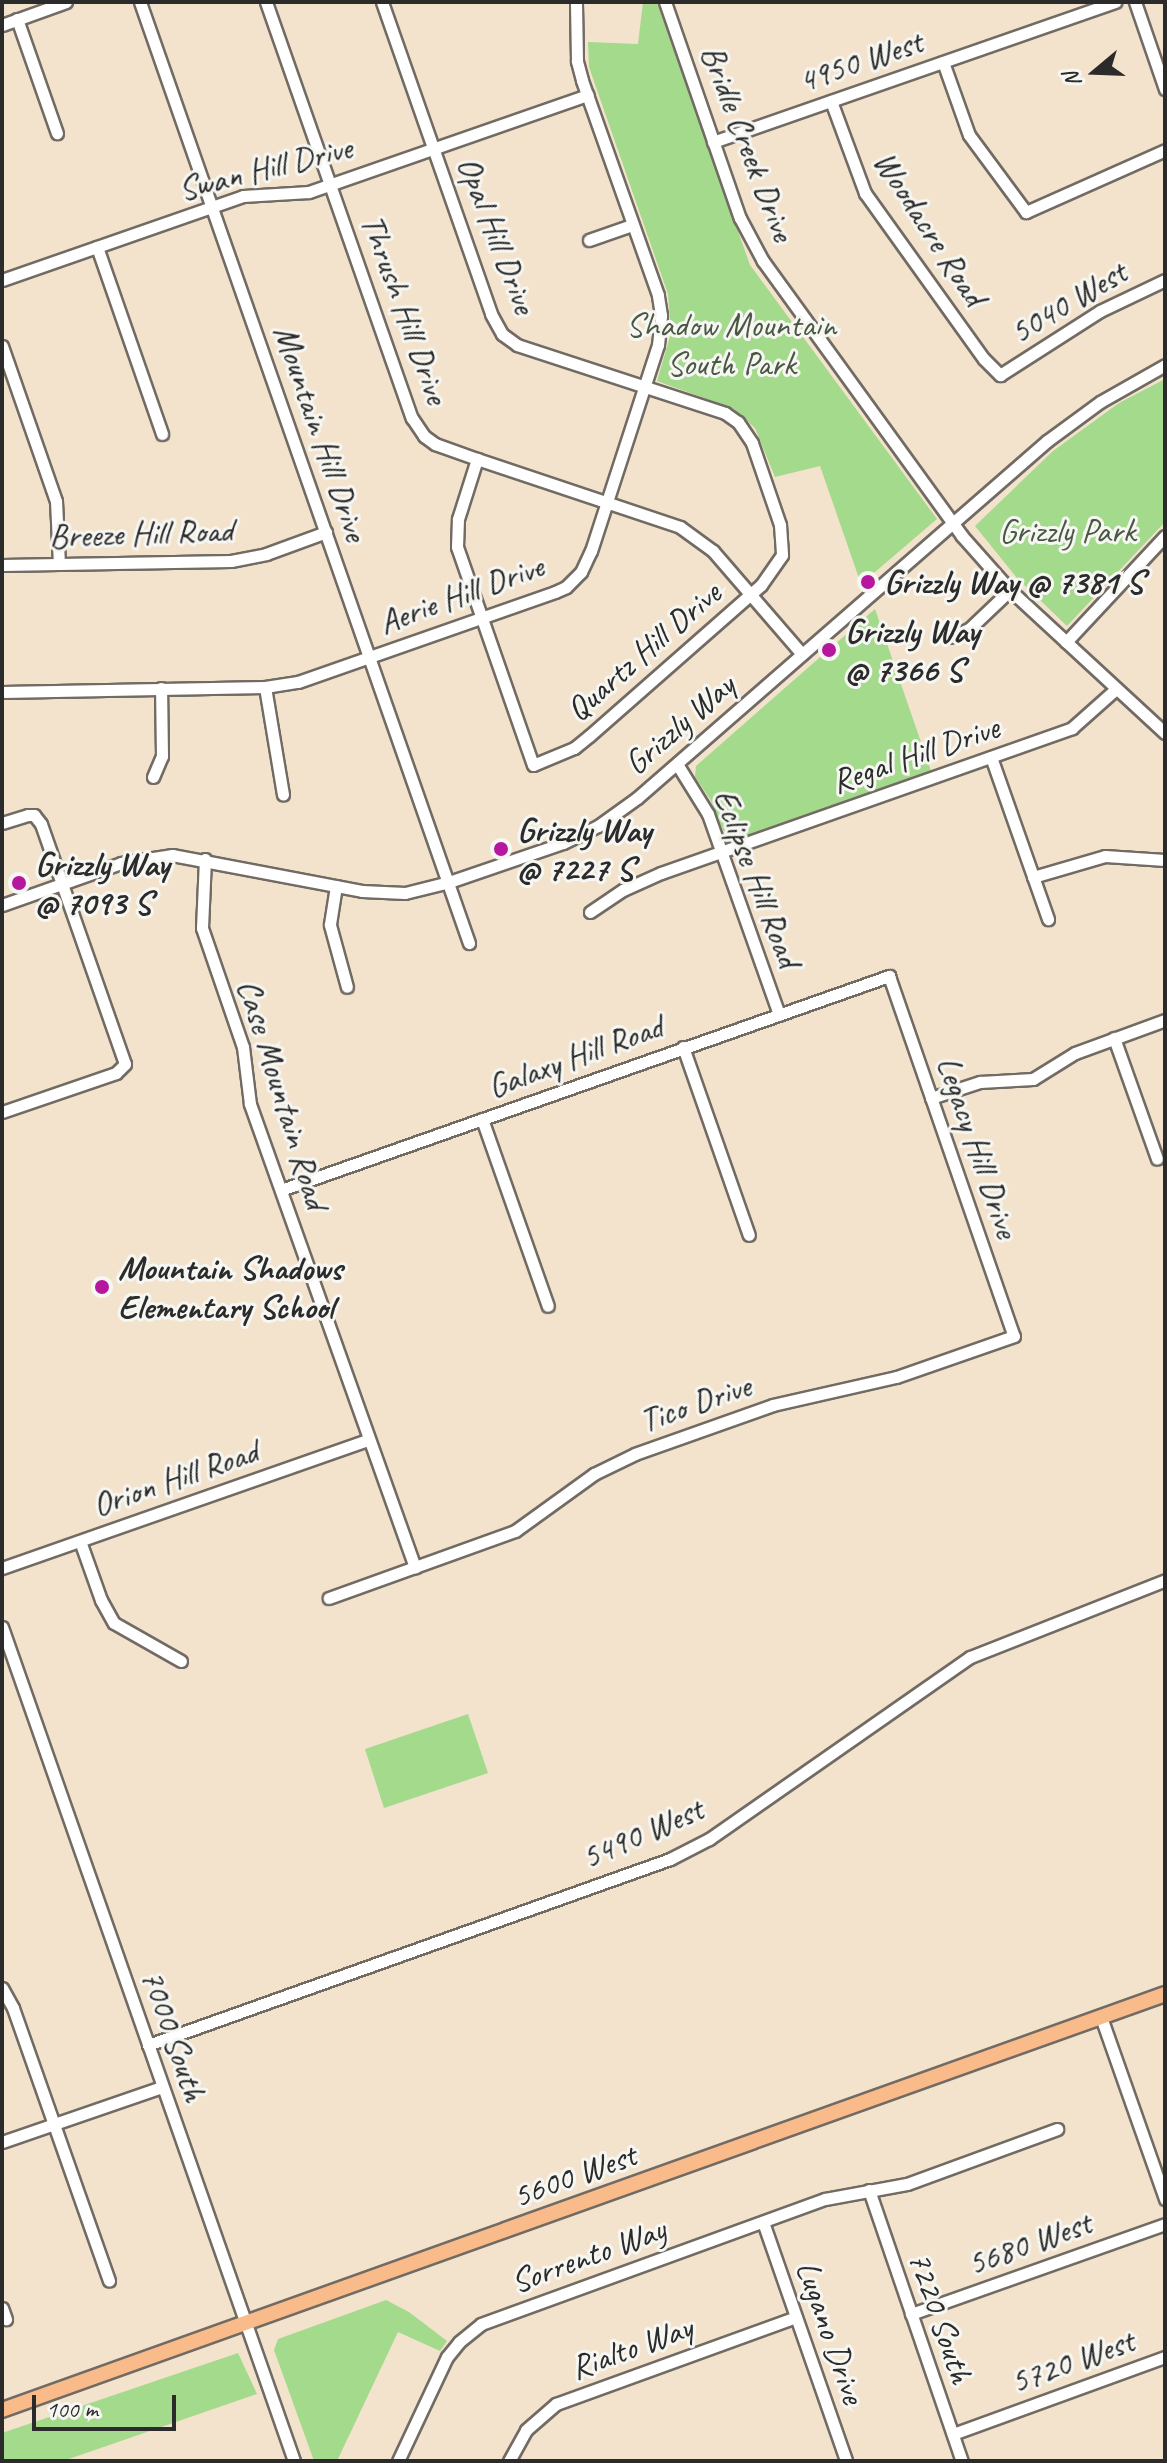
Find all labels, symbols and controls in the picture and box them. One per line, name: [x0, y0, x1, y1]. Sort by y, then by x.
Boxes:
street label: 4950 West: [793, 21, 927, 101]
north arrow: [1055, 32, 1135, 112]
street label: Bridle Creek Drive: [692, 39, 804, 247]
text: N: [1057, 69, 1088, 91]
street label: Swan Hill Drive: [174, 127, 356, 209]
street label: Woodacre Road: [865, 143, 995, 313]
street label: Opal Hill Drive: [448, 150, 546, 320]
street label: Thrush Hill Drive: [352, 208, 458, 410]
street label: 5040 West: [1003, 252, 1133, 352]
park label: Shadow Mountain South Park: [626, 304, 836, 384]
street label: Mountain Hill Drive: [265, 319, 377, 547]
street label: Breeze Hill Road: [48, 509, 234, 557]
park label: Grizzly Park: [999, 511, 1135, 551]
street label: Aerie Hill Drive: [373, 545, 549, 643]
place label: Grizzly Way @ 7381 S: [884, 562, 1142, 602]
street label: Quartz Hill Drive: [557, 573, 729, 729]
marker: Grizzly Way @ 7381 S: [859, 573, 877, 591]
place label: Grizzly Way @ 7366 S: [845, 610, 979, 690]
marker: Grizzly Way @ 7366 S: [820, 641, 838, 659]
street label: Grizzly Way: [616, 665, 742, 783]
street label: Regal Hill Drive: [825, 706, 1005, 802]
street label: Eclipse Hill Road: [704, 783, 810, 973]
place label: Grizzly Way @ 7227 S: [517, 809, 651, 888]
marker: Grizzly Way @ 7227 S: [492, 840, 510, 858]
place label: Grizzly Way @ 7093 S: [35, 843, 169, 922]
marker: Grizzly Way @ 7093 S: [10, 874, 28, 892]
street label: Case Mountain Road: [229, 974, 337, 1214]
street label: Galaxy Hill Road: [481, 1005, 669, 1107]
street label: Legacy Hill Drive: [928, 1051, 1028, 1243]
place label: Mountain Shadows Elementary School: [118, 1247, 343, 1326]
marker: Mountain Shadows Elementary School: [93, 1278, 111, 1296]
street label: Tico Drive: [634, 1365, 756, 1441]
street label: Orion Hill Road: [86, 1430, 264, 1526]
street label: 5490 West: [575, 1788, 709, 1878]
street label: 7000 South: [132, 1964, 216, 2106]
street label: 5600 West: [507, 2134, 641, 2216]
street label: 5680 West: [962, 2202, 1096, 2284]
street label: Sorrento Way: [505, 2208, 671, 2302]
street label: 7220 South: [899, 2246, 983, 2388]
street label: Lugano Drive: [788, 2255, 874, 2409]
street label: Rialto Way: [565, 2306, 697, 2388]
street label: 5720 West: [1005, 2320, 1139, 2402]
scale bar: [36, 2379, 180, 2429]
text: 100 m: [46, 2394, 98, 2424]

